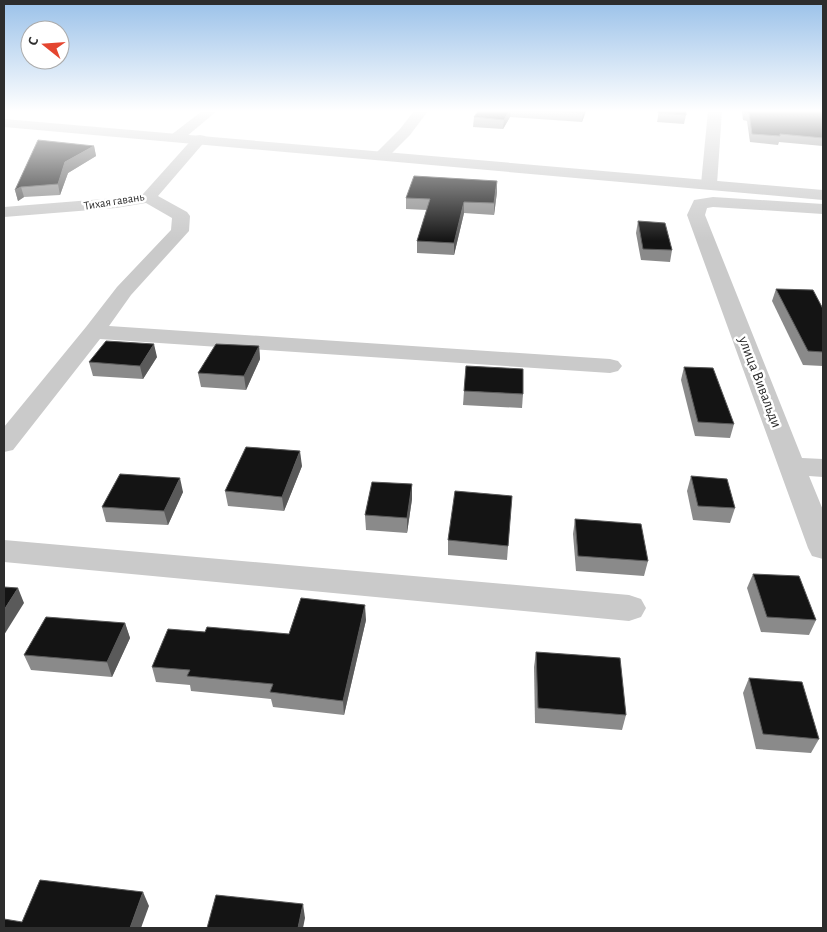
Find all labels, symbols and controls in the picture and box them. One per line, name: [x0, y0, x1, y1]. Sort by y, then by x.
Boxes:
north arrow: [20, 20, 70, 70]
text: С: [26, 36, 41, 47]
street label: Тихая гавань: [83, 190, 145, 212]
street label: улица Вивальди: [735, 333, 784, 430]

